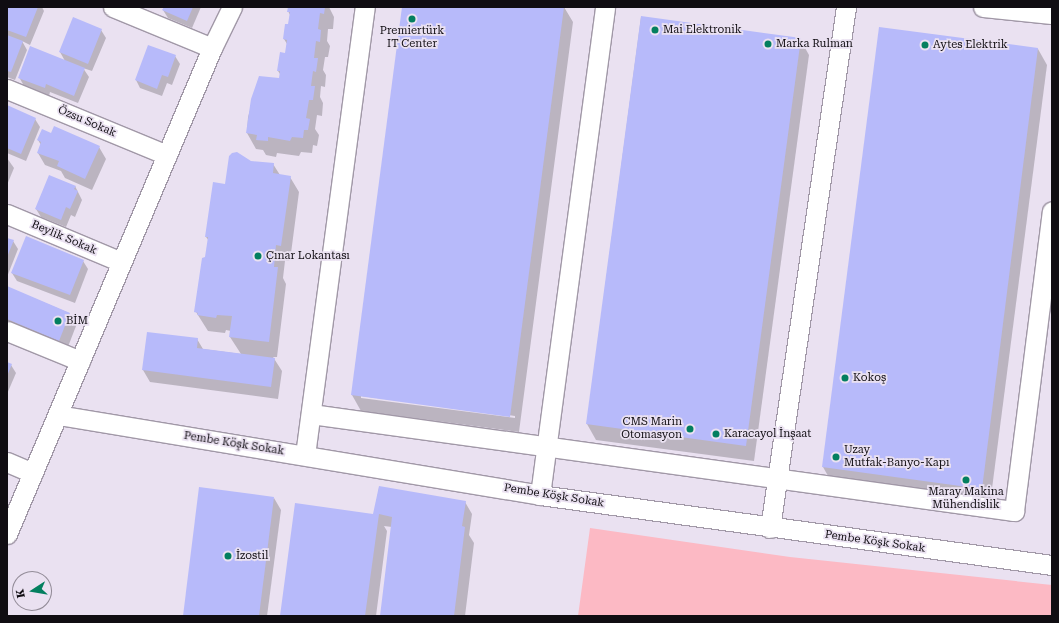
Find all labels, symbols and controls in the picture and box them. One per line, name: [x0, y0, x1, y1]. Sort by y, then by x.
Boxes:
marker: Premiertürk IT Center: [407, 14, 417, 24]
place label: Mai Elektronik: [663, 23, 742, 37]
place label: Premiertürk IT Center: [380, 25, 444, 51]
marker: Mai Elektronik: [650, 25, 660, 35]
place label: Marka Rulman: [776, 37, 853, 51]
place label: Aytes Elektrik: [933, 38, 1008, 52]
marker: Marka Rulman: [763, 39, 773, 49]
marker: Aytes Elektrik: [920, 40, 930, 50]
street label: Özsu Sokak: [56, 104, 118, 140]
street label: Beylik Sokak: [29, 218, 99, 258]
place label: Çınar Lokantası: [266, 249, 350, 263]
marker: Çınar Lokantası: [253, 251, 263, 261]
place label: BİM: [66, 314, 88, 328]
marker: BİM: [53, 316, 63, 326]
place label: Kokoş: [853, 371, 886, 385]
marker: Kokoş: [840, 373, 850, 383]
place label: CMS Marin Otomasyon: [621, 416, 682, 442]
marker: CMS Marin Otomasyon: [685, 424, 695, 434]
place label: Karacayol İnşaat: [724, 427, 811, 441]
marker: Karacayol İnşaat: [711, 429, 721, 439]
street label: Pembe Köşk Sokak: [183, 430, 285, 458]
place label: Uzay Mutfak-Banyo-Kapı: [844, 444, 949, 470]
marker: Uzay Mutfak-Banyo-Kapı: [831, 452, 841, 462]
marker: Maray Makina Mühendislik: [961, 475, 971, 485]
street label: Pembe Köşk Sokak: [503, 482, 605, 510]
place label: Maray Makina Mühendislik: [928, 486, 1004, 512]
street label: Pembe Köşk Sokak: [824, 528, 926, 556]
place label: İzostil: [236, 549, 268, 563]
marker: İzostil: [223, 551, 233, 561]
north arrow: [12, 571, 52, 611]
text: K: [13, 588, 28, 599]

